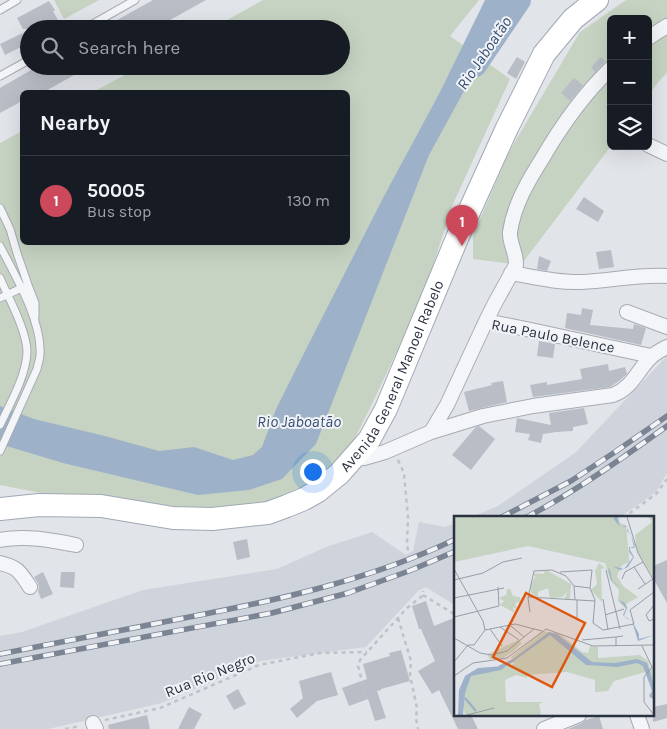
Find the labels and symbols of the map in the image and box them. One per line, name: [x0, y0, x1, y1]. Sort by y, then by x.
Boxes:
water label: Rio Jaboatão: [453, 13, 515, 93]
pin: 1: [446, 205, 478, 246]
street label: Avenida General Manoel Rabelo: [336, 277, 448, 476]
street label: Rua Paulo Belence: [490, 315, 616, 357]
water label: Rio Jaboatão: [257, 412, 341, 431]
your location: [300, 459, 326, 485]
inset map: [454, 516, 654, 716]
street label: Rua Rio Negro: [162, 649, 258, 701]

